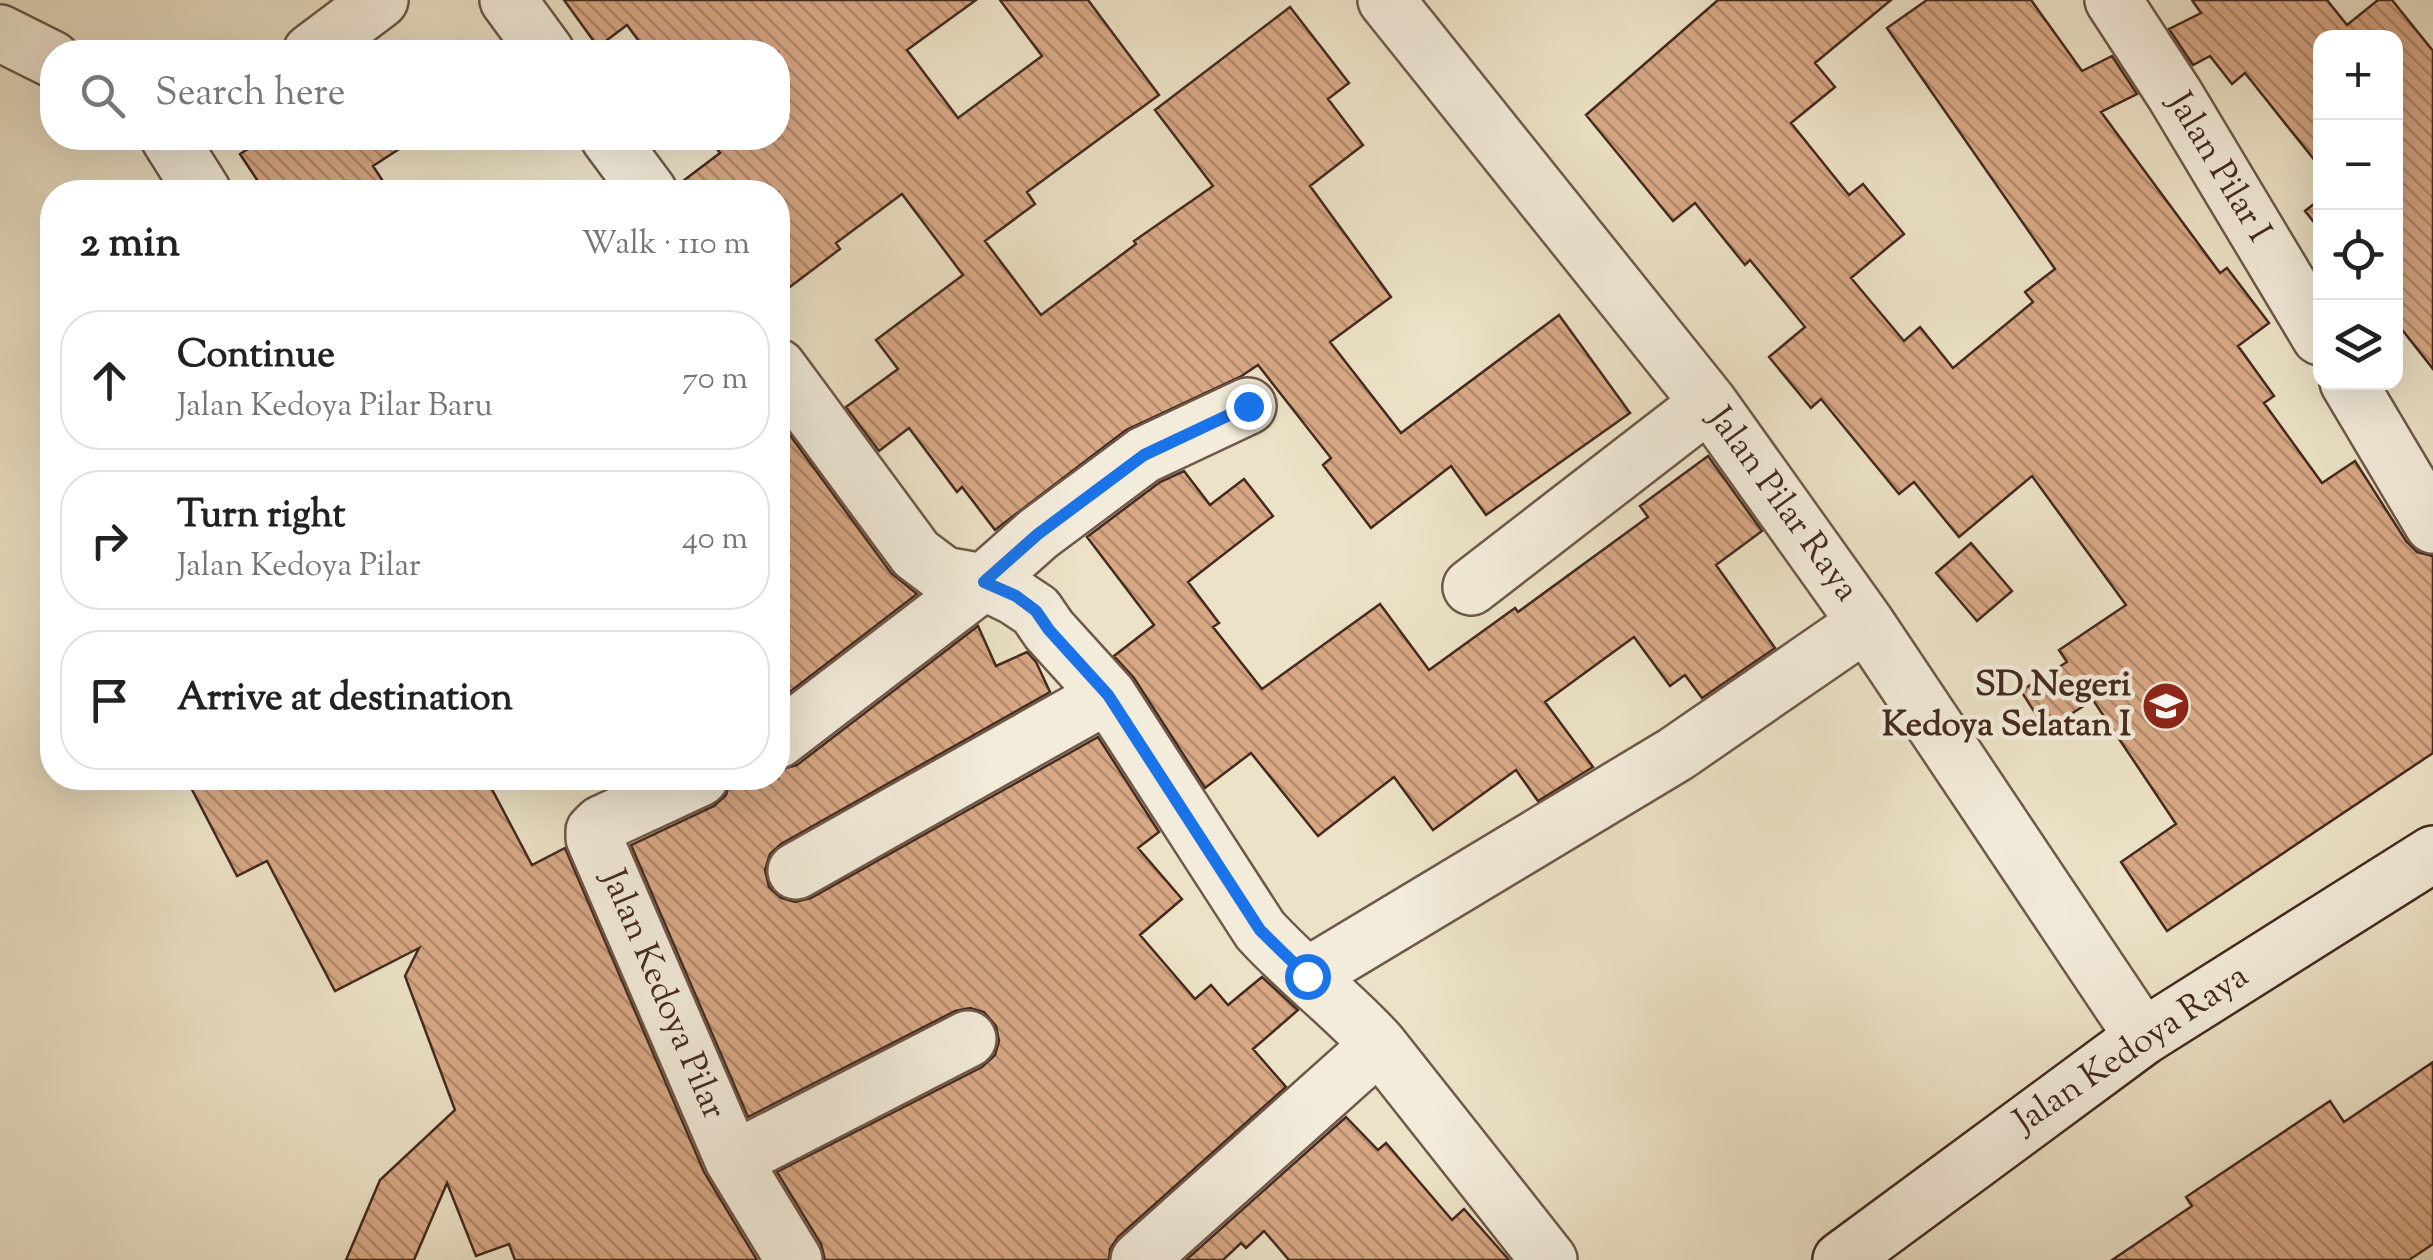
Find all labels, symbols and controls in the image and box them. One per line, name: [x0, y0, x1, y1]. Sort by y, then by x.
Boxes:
map controls: [2313, 30, 2403, 390]
button: +: [2313, 30, 2403, 120]
search box: [40, 40, 790, 150]
icon: search: [75, 68, 130, 123]
text: Search here: [155, 68, 346, 122]
street label: Jalan Pilar I: [2152, 82, 2283, 253]
button: −: [2313, 120, 2403, 210]
button: locate: [2313, 210, 2403, 300]
text: 2 min: [80, 215, 180, 275]
text: Walk · 110 m: [582, 222, 750, 268]
button: layers: [2313, 300, 2403, 390]
text: Continue: [177, 330, 335, 384]
icon: ahead: [82, 353, 137, 408]
text: 70 m: [682, 357, 748, 403]
text: Jalan Kedoya Pilar Baru: [177, 384, 493, 430]
route end: [1226, 384, 1272, 430]
street label: Jalan Pilar Raya: [1693, 395, 1870, 613]
text: Turn right: [177, 490, 345, 544]
icon: right: [82, 513, 137, 568]
text: 40 m: [682, 517, 748, 563]
text: Jalan Kedoya Pilar: [177, 544, 421, 590]
place label: SD Negeri Kedoya Selatan I: [1882, 661, 2132, 752]
icon: arrive: [82, 673, 137, 728]
text: Arrive at destination: [177, 673, 513, 727]
school or university icon: SD Negeri Kedoya Selatan I: [2140, 680, 2192, 732]
street label: Jalan Kedoya Pilar: [586, 860, 738, 1128]
street label: Jalan Kedoya Raya: [2003, 952, 2260, 1149]
route start: [1285, 954, 1331, 1000]

